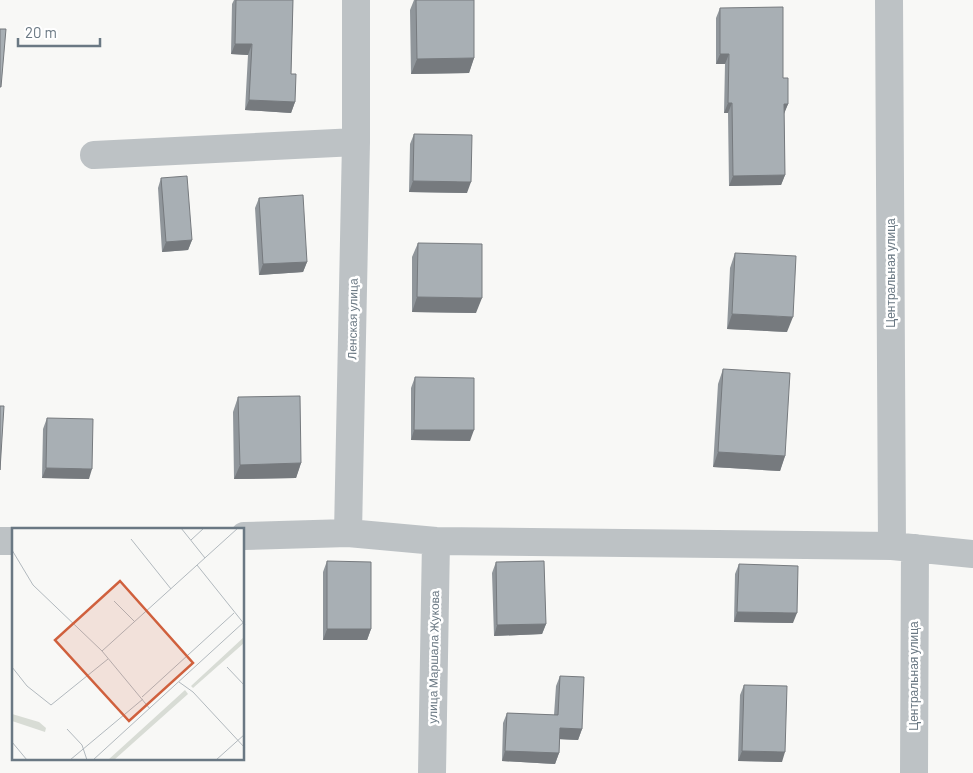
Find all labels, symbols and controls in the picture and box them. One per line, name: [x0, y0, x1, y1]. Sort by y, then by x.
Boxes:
scale bar: [18, 15, 100, 47]
text: 20 m: [25, 23, 57, 41]
street label: Центральная улица: [883, 218, 898, 328]
street label: Ленская улица: [344, 278, 361, 360]
inset map: [12, 528, 245, 760]
street label: улица Маршала Жукова: [425, 590, 442, 724]
street label: Центральная улица: [906, 621, 921, 731]

